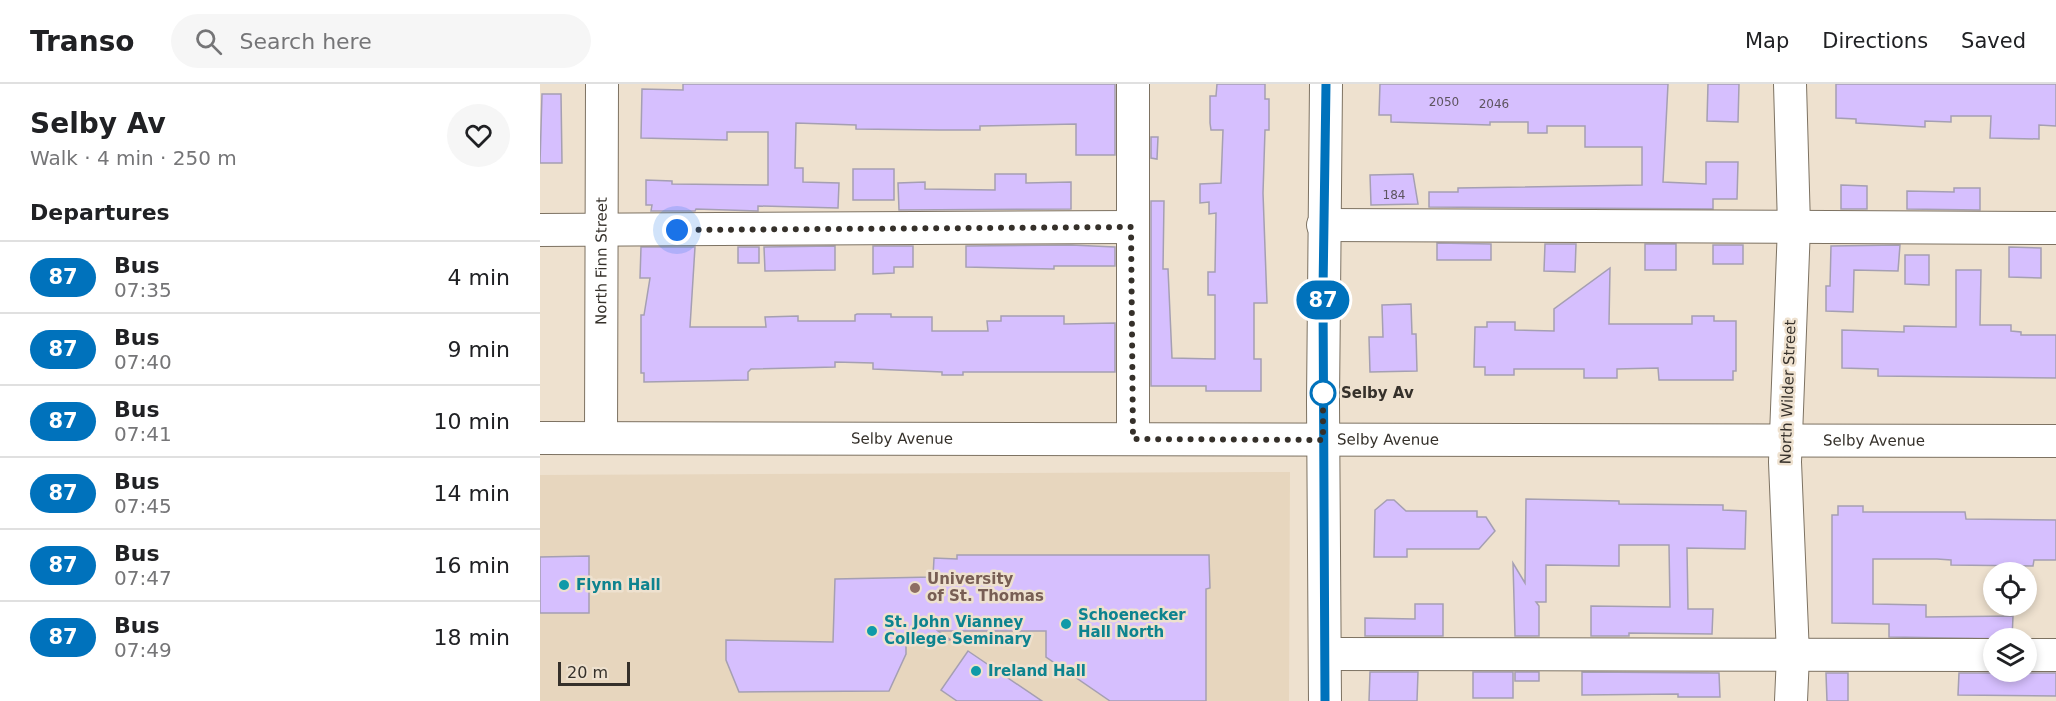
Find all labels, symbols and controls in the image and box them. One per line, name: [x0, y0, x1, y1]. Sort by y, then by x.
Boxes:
search box: [171, 14, 591, 68]
text: Transo: [30, 25, 135, 58]
icon: search: [192, 25, 225, 58]
text: Search here: [240, 29, 372, 54]
text: Map: [1745, 29, 1789, 53]
text: Directions: [1822, 29, 1928, 53]
text: Saved: [1961, 29, 2026, 53]
house number: 2050: [1429, 95, 1459, 109]
house number: 2046: [1479, 97, 1509, 111]
button: heart: [447, 104, 510, 167]
text: Selby Av: [30, 107, 166, 140]
text: Walk · 4 min · 250 m: [30, 146, 237, 170]
house number: 184: [1383, 188, 1405, 202]
street label: North Finn Street: [592, 197, 611, 325]
text: Departures: [30, 200, 170, 225]
your location: [662, 215, 692, 245]
text: Bus: [114, 253, 160, 278]
text: 87: [48, 265, 78, 289]
text: 4 min: [448, 265, 510, 290]
text: 07:35: [114, 278, 172, 302]
line badge: 87: [1296, 280, 1350, 320]
text: 87: [1308, 288, 1338, 312]
street label: North Wilder Street: [1776, 319, 1800, 465]
text: Bus: [114, 325, 160, 350]
text: 87: [48, 337, 78, 361]
text: 9 min: [448, 337, 510, 362]
text: 07:40: [114, 350, 172, 374]
marker: Selby Av: [1310, 380, 1336, 406]
place label: Selby Av: [1341, 384, 1414, 402]
text: Bus: [114, 397, 160, 422]
text: 87: [48, 409, 78, 433]
text: 10 min: [434, 409, 510, 434]
text: 07:41: [114, 422, 172, 446]
street label: Selby Avenue: [851, 430, 953, 448]
street label: Selby Avenue: [1337, 431, 1439, 449]
street label: Selby Avenue: [1823, 432, 1925, 450]
text: Bus: [114, 469, 160, 494]
text: 87: [48, 481, 78, 505]
text: 14 min: [434, 481, 510, 506]
text: 07:45: [114, 494, 172, 518]
text: Bus: [114, 541, 160, 566]
text: 87: [48, 553, 78, 577]
text: 16 min: [434, 553, 510, 578]
map controls: [1983, 562, 2037, 682]
button: locate: [1983, 562, 2037, 616]
text: 07:47: [114, 566, 172, 590]
place label: University of St. Thomas: [927, 570, 1044, 605]
place label: Flynn Hall: [576, 576, 661, 594]
marker: Flynn Hall: [557, 578, 571, 592]
marker: University of St. Thomas: [908, 581, 922, 595]
place label: Schoenecker Hall North: [1078, 606, 1186, 641]
text: Bus: [114, 613, 160, 638]
place label: St. John Vianney College Seminary: [884, 613, 1032, 648]
marker: Schoenecker Hall North: [1059, 617, 1073, 631]
marker: St. John Vianney College Seminary: [865, 624, 879, 638]
text: 87: [48, 625, 78, 649]
text: 18 min: [434, 625, 510, 650]
button: layers: [1983, 628, 2037, 682]
text: 07:49: [114, 638, 172, 662]
scale bar: [558, 659, 630, 686]
place label: Ireland Hall: [988, 662, 1086, 680]
text: 20 m: [567, 663, 608, 682]
marker: Ireland Hall: [969, 664, 983, 678]

